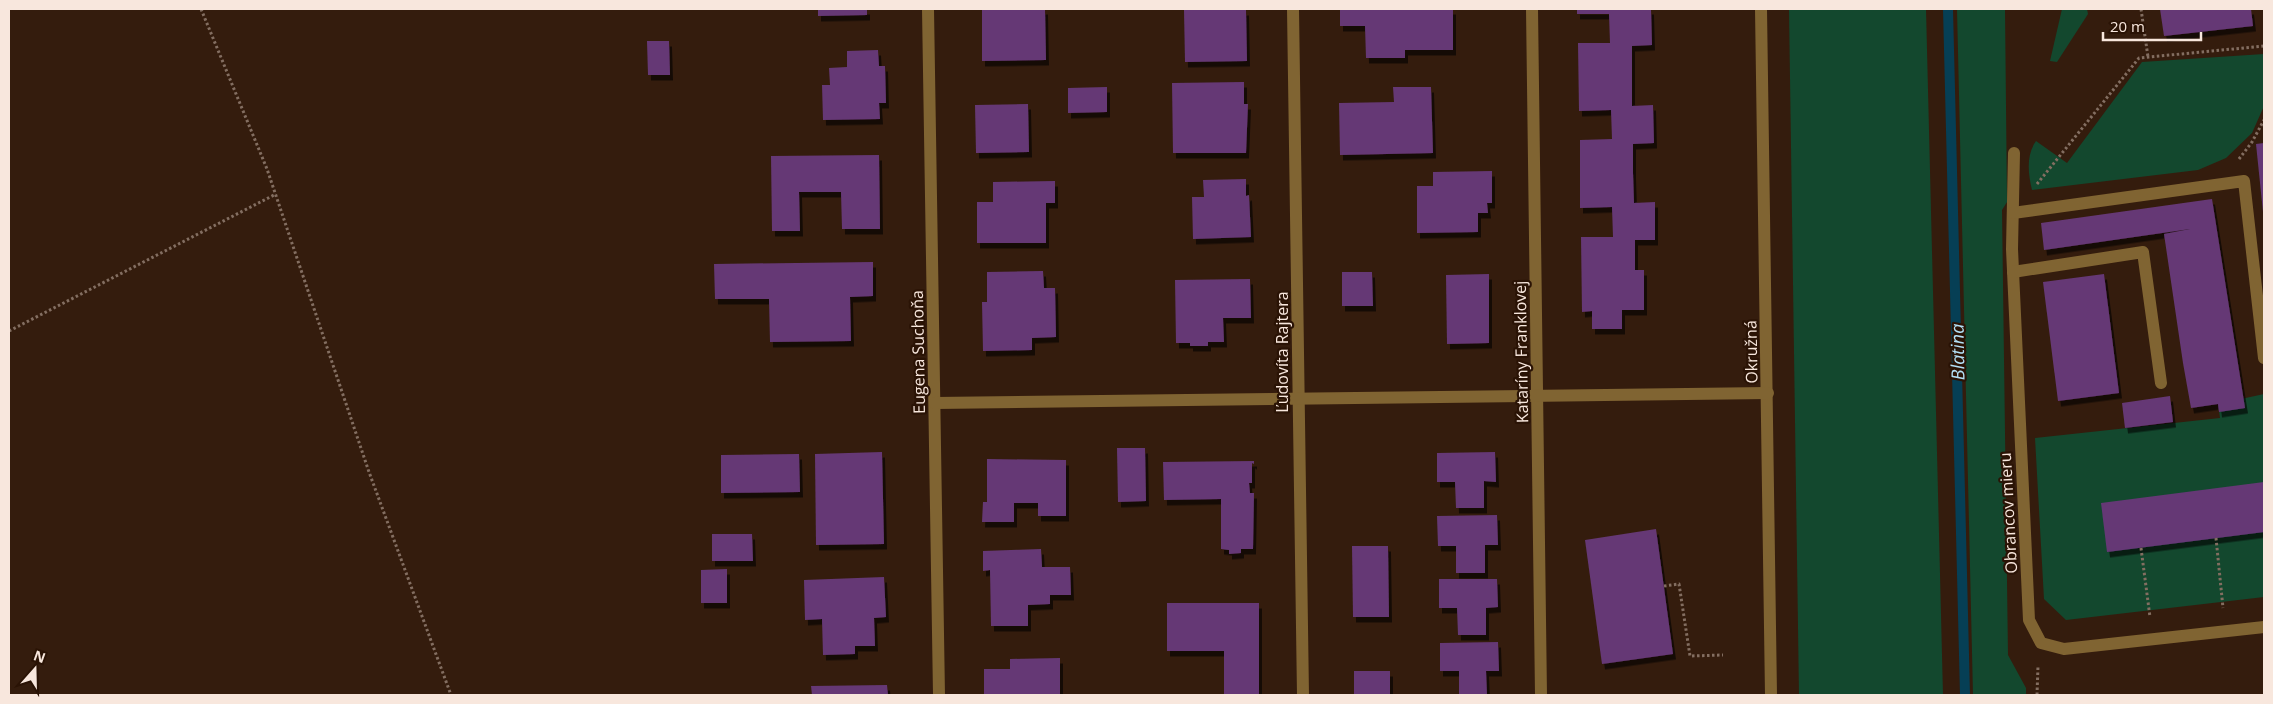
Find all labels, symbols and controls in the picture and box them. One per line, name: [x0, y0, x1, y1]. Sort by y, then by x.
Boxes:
scale bar: [2103, 10, 2200, 42]
text: 20 m: [2110, 16, 2145, 36]
street label: Kataríny Franklovej: [1509, 281, 1533, 423]
street label: Eugena Suchoňa: [906, 290, 930, 414]
street label: Ľudovíta Rajtera: [1271, 291, 1293, 413]
street label: Okružná: [1739, 320, 1763, 384]
water label: Blatina: [1945, 324, 1969, 380]
street label: Obrancov mieru: [1994, 452, 2022, 574]
north arrow: [10, 644, 60, 694]
text: N: [31, 645, 48, 667]

